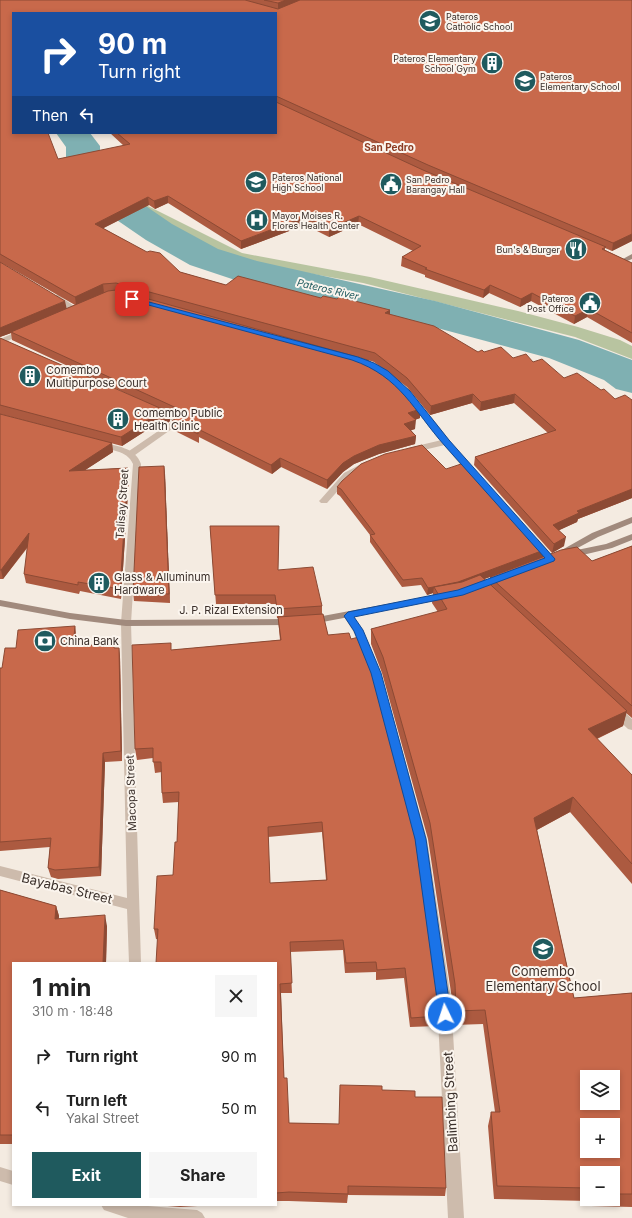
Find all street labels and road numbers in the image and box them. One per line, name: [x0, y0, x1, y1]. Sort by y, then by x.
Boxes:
street label: Talisay Street: [113, 468, 131, 539]
street label: J. P. Rizal Extension: [179, 603, 283, 617]
street label: Macopa Street: [123, 754, 139, 831]
street label: Bayabas Street: [20, 869, 114, 907]
street label: Balimbing Street: [439, 1051, 461, 1153]

